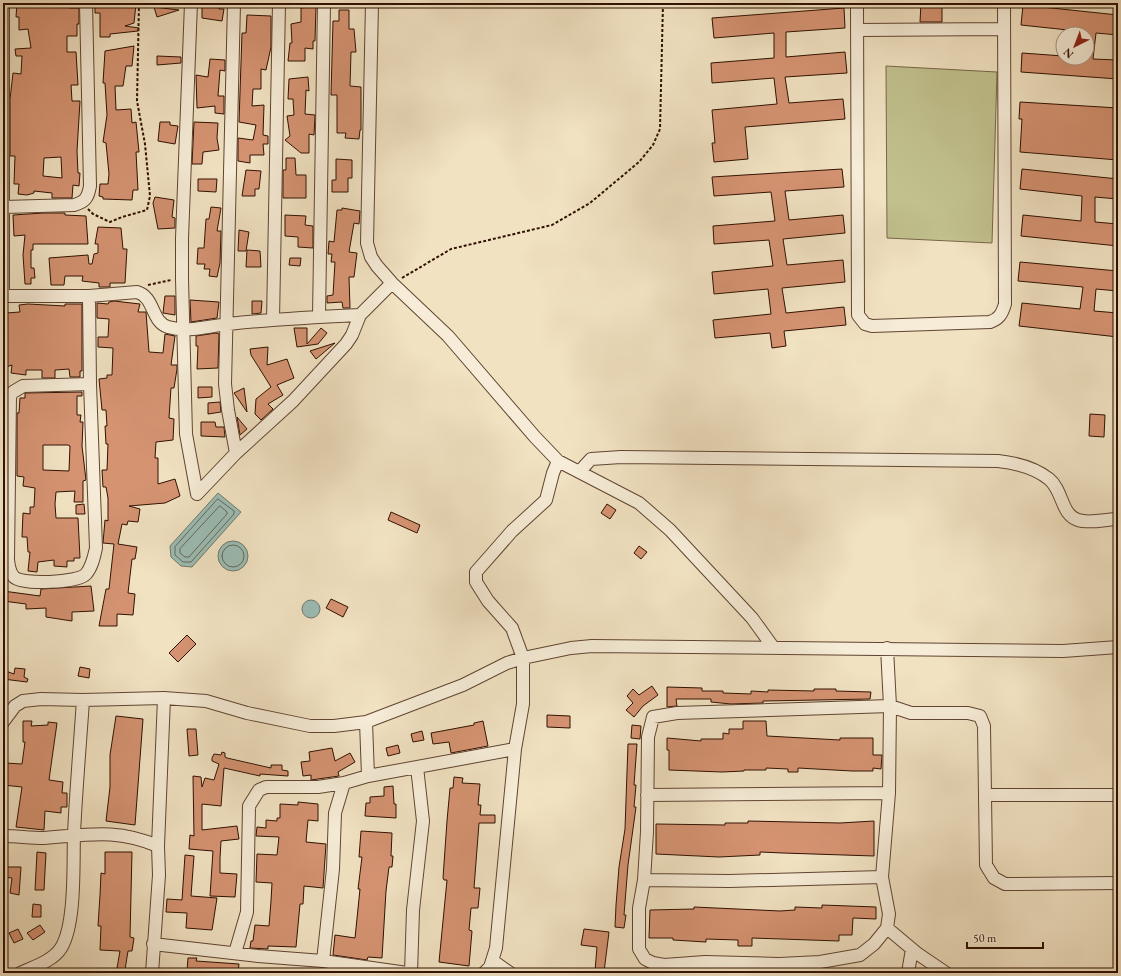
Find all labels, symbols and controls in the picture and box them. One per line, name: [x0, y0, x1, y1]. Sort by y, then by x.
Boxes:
north arrow: [1055, 26, 1095, 66]
text: N: [1060, 45, 1076, 62]
scale bar: [967, 924, 1043, 950]
text: 50 m: [973, 930, 997, 946]

